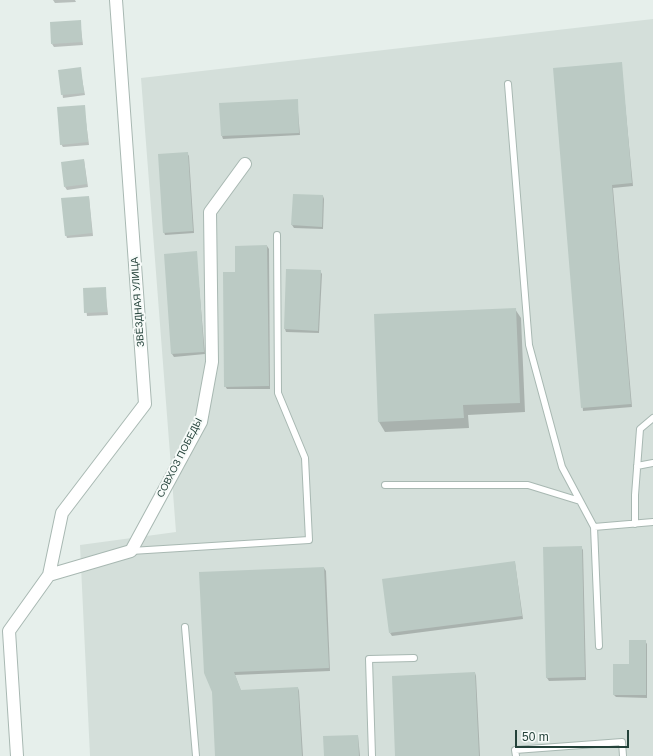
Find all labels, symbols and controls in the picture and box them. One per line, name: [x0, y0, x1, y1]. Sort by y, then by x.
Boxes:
street label: ЗВЁЗДНАЯ УЛИЦА: [129, 257, 147, 347]
street label: СОВХОЗ ПОБЕДЫ: [155, 416, 205, 500]
scale bar: [517, 722, 631, 748]
text: 50 m: [522, 730, 549, 744]

